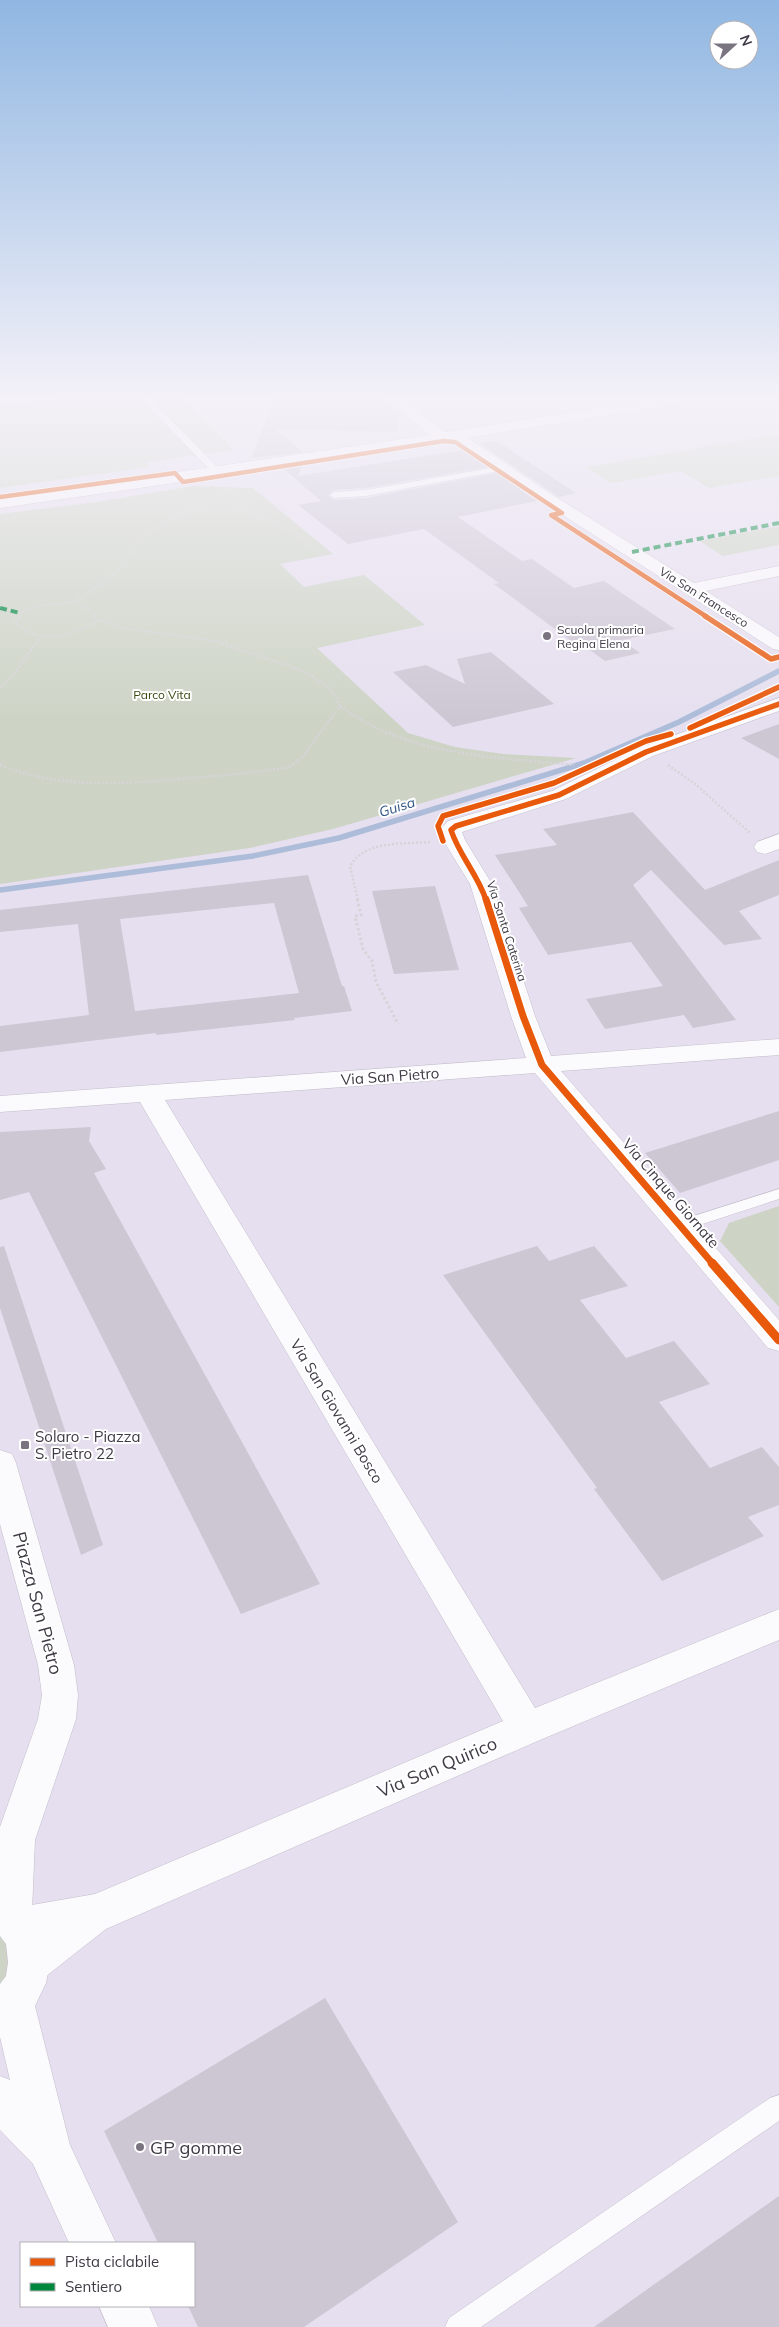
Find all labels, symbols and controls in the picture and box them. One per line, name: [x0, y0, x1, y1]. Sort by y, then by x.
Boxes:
north arrow: [709, 20, 759, 70]
text: N: [736, 32, 756, 49]
street label: Via San Francesco: [657, 563, 752, 631]
place label: Scuola primaria Regina Elena: [557, 622, 644, 651]
marker: Scuola primaria Regina Elena: [541, 630, 553, 642]
park label: Parco Vita: [133, 687, 191, 702]
water label: Guisa: [377, 793, 417, 821]
street label: Via Santa Caterina: [484, 879, 530, 983]
street label: Via San Pietro: [340, 1063, 440, 1089]
street label: Via Cinque Giornate: [618, 1134, 724, 1252]
street label: Via San Giovanni Bosco: [286, 1335, 388, 1487]
place label: Solaro - Piazza S. Pietro 22: [35, 1427, 140, 1463]
marker: Solaro - Piazza S. Pietro 22: [19, 1439, 31, 1451]
street label: Piazza San Pietro: [8, 1529, 68, 1677]
street label: Via San Quirico: [374, 1731, 500, 1803]
place label: GP gomme: [150, 2136, 242, 2159]
marker: GP gomme: [134, 2141, 146, 2153]
legend: [20, 2242, 195, 2307]
text: Pista ciclabile: [65, 2252, 159, 2271]
text: Sentiero: [65, 2277, 122, 2296]

